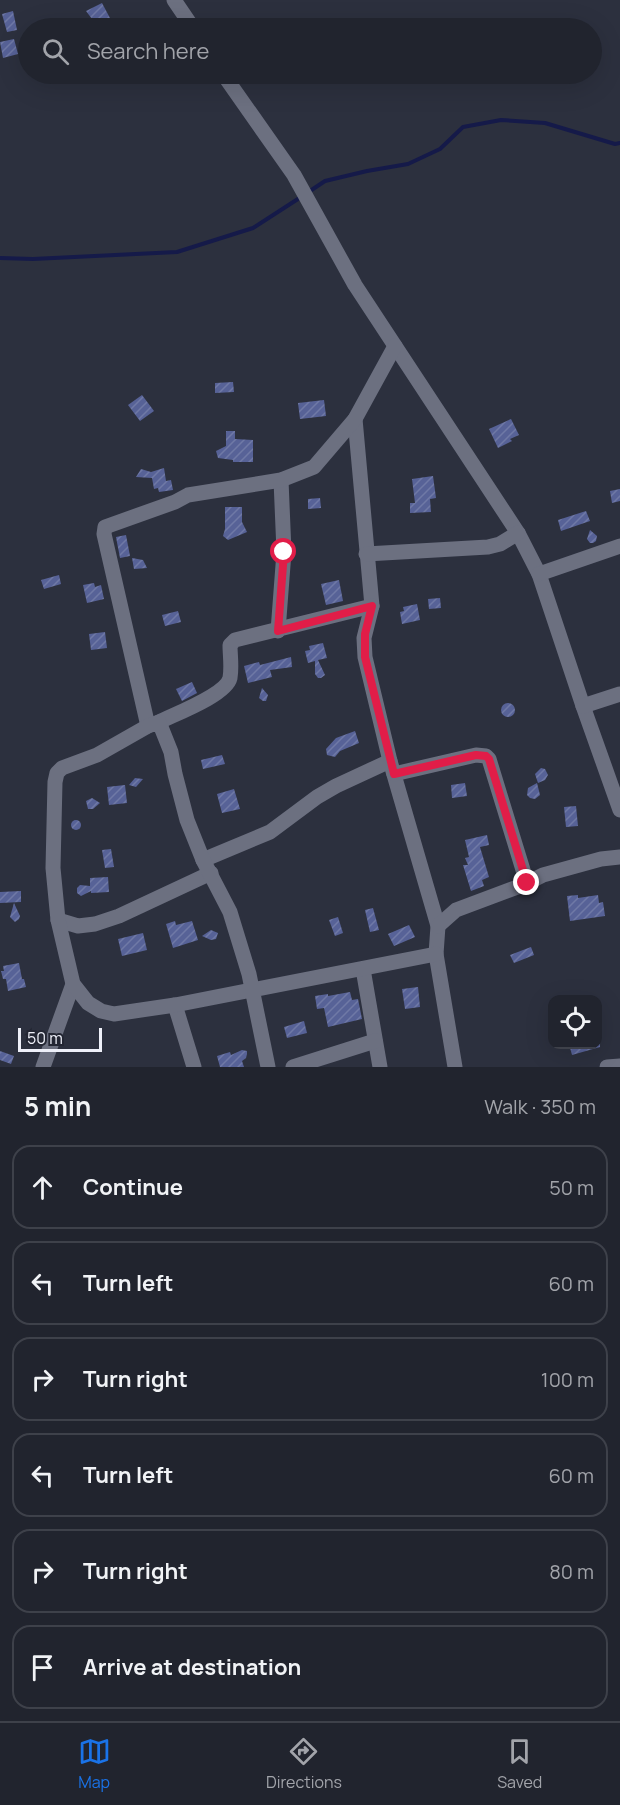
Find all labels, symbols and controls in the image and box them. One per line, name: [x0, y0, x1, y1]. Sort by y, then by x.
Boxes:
search box: [18, 18, 602, 84]
icon: search: [39, 35, 72, 68]
text: Search here: [87, 36, 209, 66]
route start: [270, 538, 296, 564]
route end: [513, 869, 539, 895]
map controls: [548, 995, 602, 1049]
button: locate: [548, 995, 602, 1049]
scale bar: [18, 1025, 102, 1052]
text: 50 m: [27, 1027, 63, 1049]
text: 5 min: [24, 1088, 91, 1124]
text: Walk · 350 m: [484, 1093, 596, 1120]
icon: ahead: [26, 1171, 59, 1204]
text: Continue: [83, 1172, 183, 1202]
text: 50 m: [549, 1174, 594, 1201]
icon: left: [26, 1267, 59, 1300]
text: Turn left: [83, 1268, 173, 1298]
text: 60 m: [548, 1270, 594, 1297]
icon: right: [26, 1363, 59, 1396]
text: Turn right: [83, 1364, 188, 1394]
text: 100 m: [541, 1366, 594, 1393]
icon: left: [26, 1459, 59, 1492]
text: Turn left: [83, 1460, 173, 1490]
text: 60 m: [548, 1462, 594, 1489]
icon: right: [26, 1555, 59, 1588]
text: Turn right: [83, 1556, 188, 1586]
text: 80 m: [549, 1558, 594, 1585]
icon: arrive: [26, 1651, 59, 1684]
text: Arrive at destination: [83, 1652, 301, 1682]
tab: Map: [78, 1735, 111, 1793]
tab: Directions: [266, 1735, 342, 1793]
tab: Saved: [497, 1735, 542, 1793]

